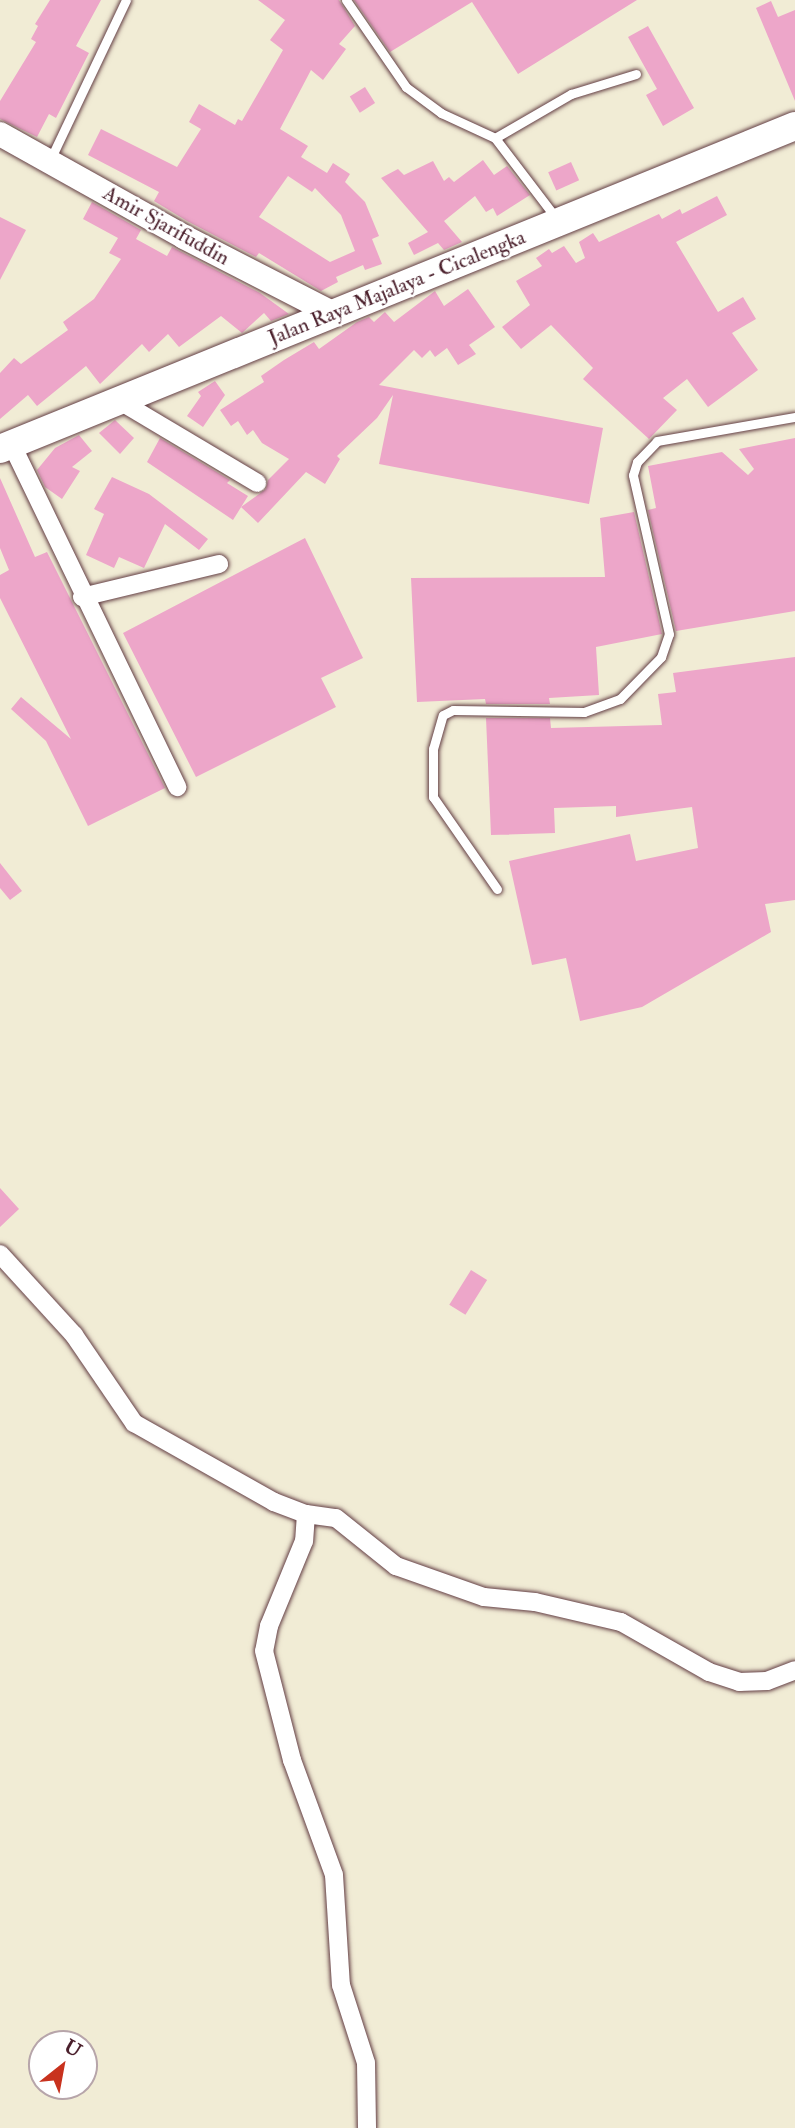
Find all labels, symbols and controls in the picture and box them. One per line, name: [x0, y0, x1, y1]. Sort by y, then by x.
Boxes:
street label: Amir Sjarifuddin: [98, 181, 234, 271]
street label: Jalan Raya Majalaya - Cicalengka: [265, 225, 529, 351]
north arrow: [28, 2030, 98, 2100]
text: U: [60, 2034, 86, 2063]

